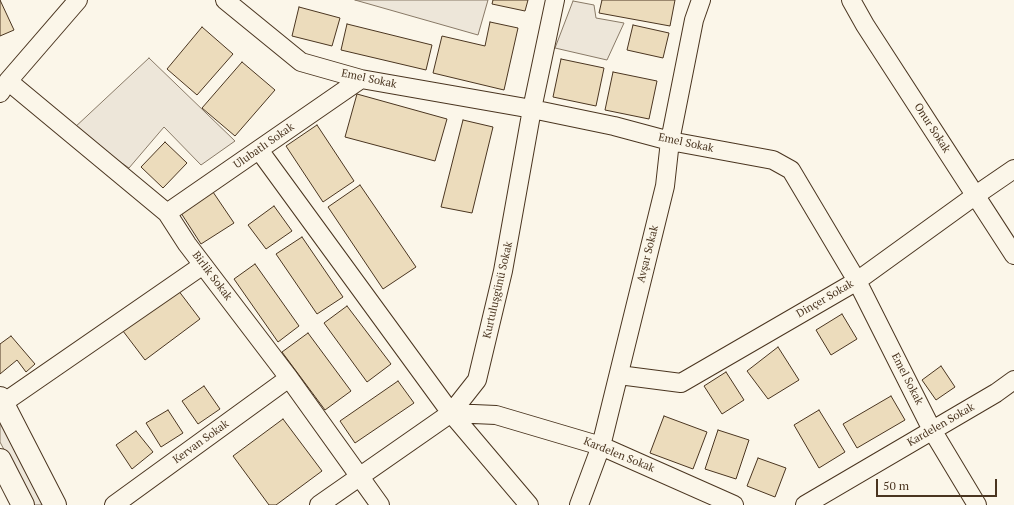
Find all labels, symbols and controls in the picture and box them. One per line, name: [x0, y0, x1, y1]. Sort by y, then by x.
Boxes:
street label: Emel Sokak: [340, 67, 398, 91]
street label: Onur Sokak: [911, 101, 953, 155]
street label: Ulubatlı Sokak: [231, 120, 297, 172]
street label: Emel Sokak: [657, 131, 715, 155]
street label: Avşar Sokak: [635, 224, 661, 284]
street label: Kurtuluşgünü Sokak: [480, 240, 516, 340]
street label: Birlik Sokak: [189, 249, 235, 303]
street label: Dinçer Sokak: [794, 277, 856, 321]
street label: Emel Sokak: [888, 351, 926, 407]
street label: Kardelen Sokak: [905, 400, 977, 450]
street label: Kervan Sokak: [171, 417, 231, 467]
street label: Kardelen Sokak: [582, 435, 656, 475]
scale bar: [878, 471, 999, 497]
text: 50 m: [883, 478, 909, 493]

